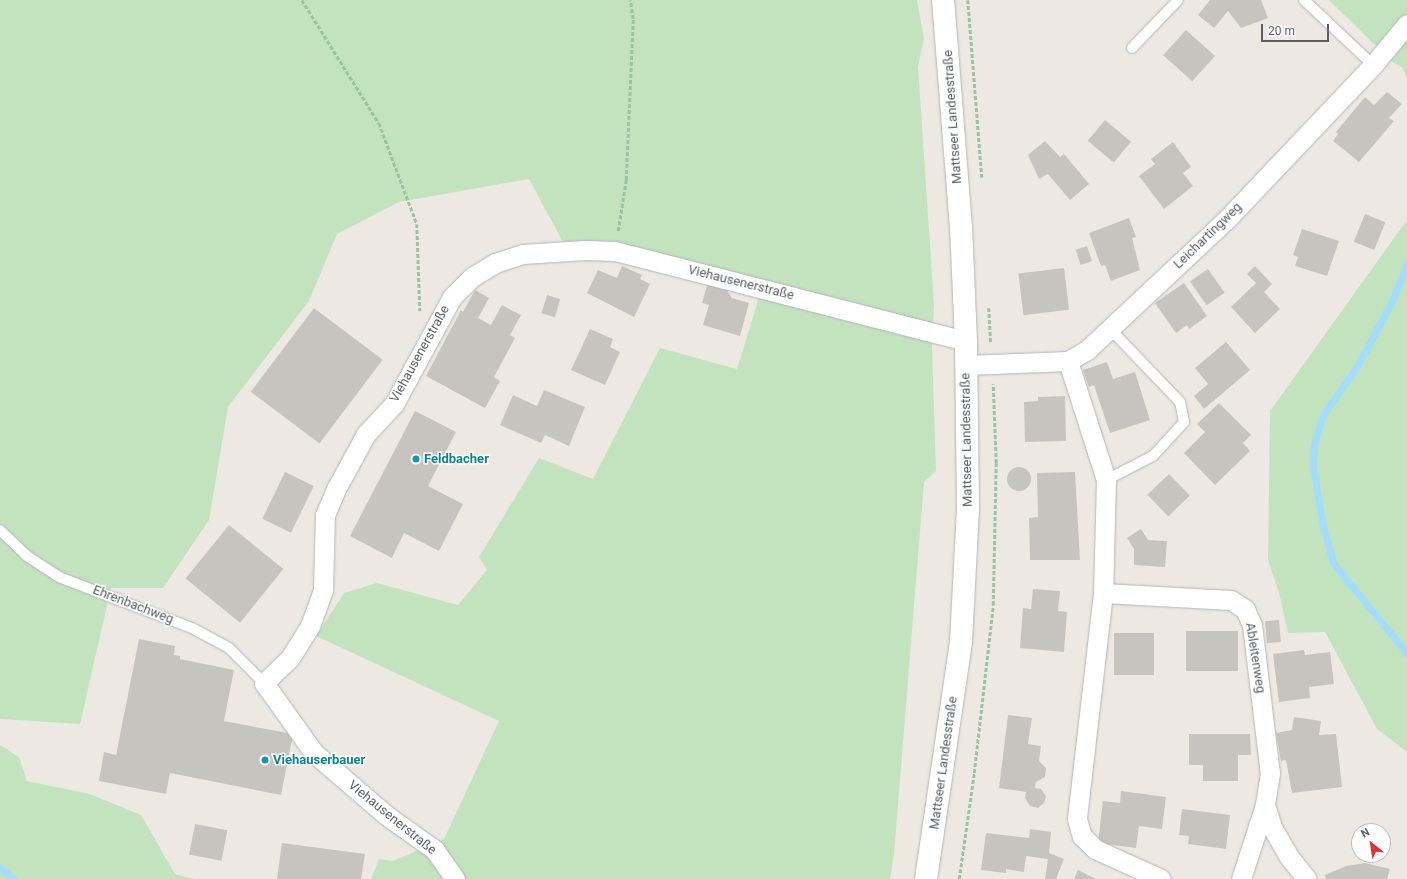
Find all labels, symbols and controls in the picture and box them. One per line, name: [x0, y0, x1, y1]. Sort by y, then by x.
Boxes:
scale bar: [1263, 16, 1331, 42]
text: 20 m: [1268, 24, 1295, 38]
street label: Mattseer Landesstraße: [941, 50, 965, 184]
street label: Leichartingweg: [1171, 200, 1245, 272]
street label: Viehausenerstraße: [686, 262, 796, 304]
street label: Viehausenerstraße: [387, 303, 453, 405]
street label: Mattseer Landesstraße: [958, 373, 976, 507]
place label: Feldbacher: [424, 451, 489, 467]
marker: Feldbacher: [411, 454, 421, 464]
street label: Ehrenbachweg: [90, 582, 176, 628]
street label: Ableitenweg: [1242, 622, 1268, 694]
street label: Mattseer Landesstraße: [927, 696, 961, 830]
place label: Viehauserbauer: [273, 752, 365, 768]
marker: Viehauserbauer: [260, 755, 270, 765]
street label: Viehausenerstraße: [345, 778, 439, 858]
north arrow: [1351, 823, 1391, 863]
text: N: [1359, 825, 1372, 841]

